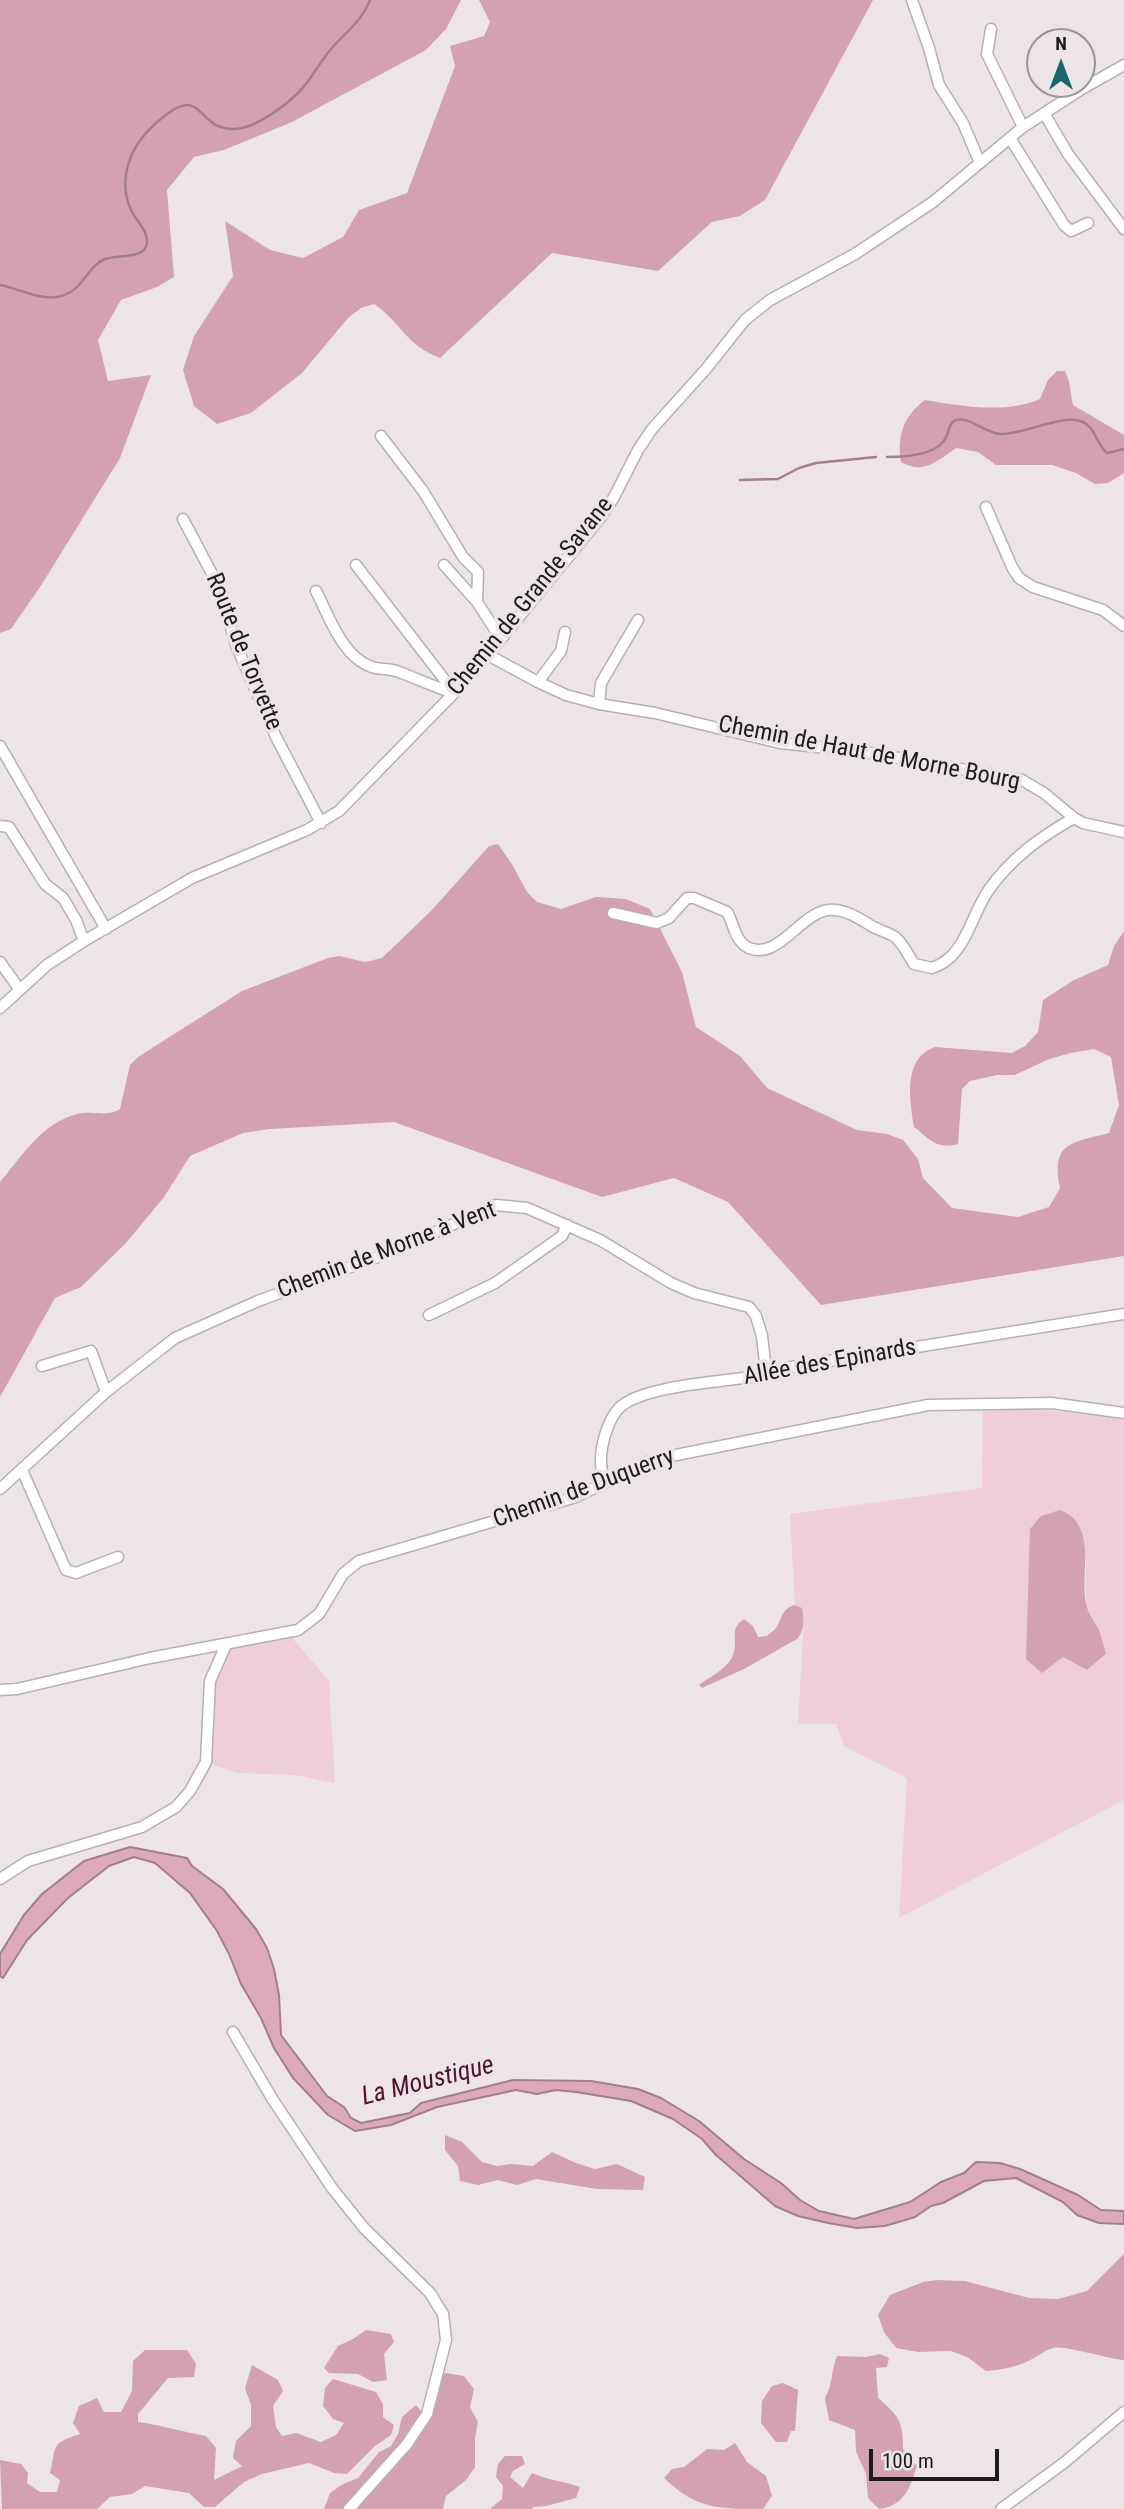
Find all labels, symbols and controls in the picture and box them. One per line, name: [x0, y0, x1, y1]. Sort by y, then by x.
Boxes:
north arrow: [1026, 28, 1096, 98]
text: N: [1055, 32, 1067, 55]
street label: Chemin de Grande Savane: [442, 492, 620, 702]
street label: Route de Torvette: [198, 569, 288, 735]
street label: Chemin de Haut de Morne Bourg: [716, 711, 1022, 797]
street label: Chemin de Morne à Vent: [274, 1196, 500, 1306]
street label: Allée des Epinards: [741, 1334, 919, 1392]
street label: Chemin de Duquerry: [489, 1443, 679, 1535]
water label: La Moustique: [359, 2050, 497, 2114]
scale bar: [872, 2436, 1002, 2480]
text: 100 m: [882, 2449, 934, 2473]

